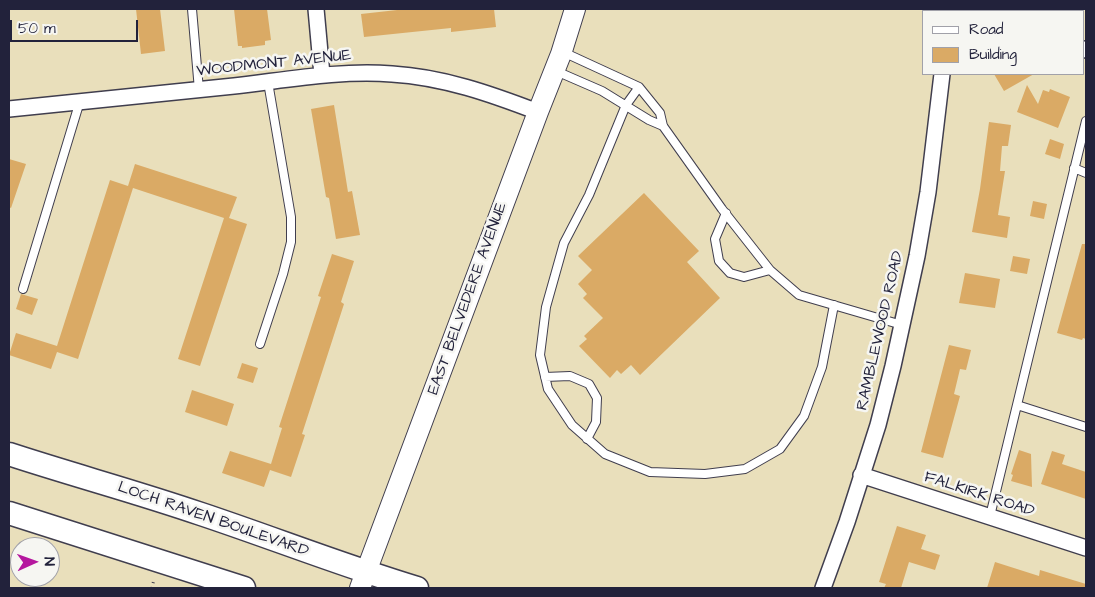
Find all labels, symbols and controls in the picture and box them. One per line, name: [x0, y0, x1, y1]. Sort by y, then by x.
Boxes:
scale bar: [12, 10, 140, 42]
legend: [922, 10, 1085, 75]
text: 50 m: [18, 18, 56, 39]
text: Road: [969, 19, 1003, 40]
text: Building: [969, 44, 1017, 65]
street label: WOODMONT AVENUE: [196, 46, 352, 82]
street label: EAST BELVEDERE AVENUE: [424, 200, 512, 398]
street label: RAMBLEWOOD ROAD: [853, 250, 909, 412]
street label: FALKIRK ROAD: [921, 468, 1037, 522]
street label: LOCH RAVEN BOULEVARD: [115, 478, 311, 562]
north arrow: [10, 537, 60, 587]
text: N: [39, 557, 59, 566]

